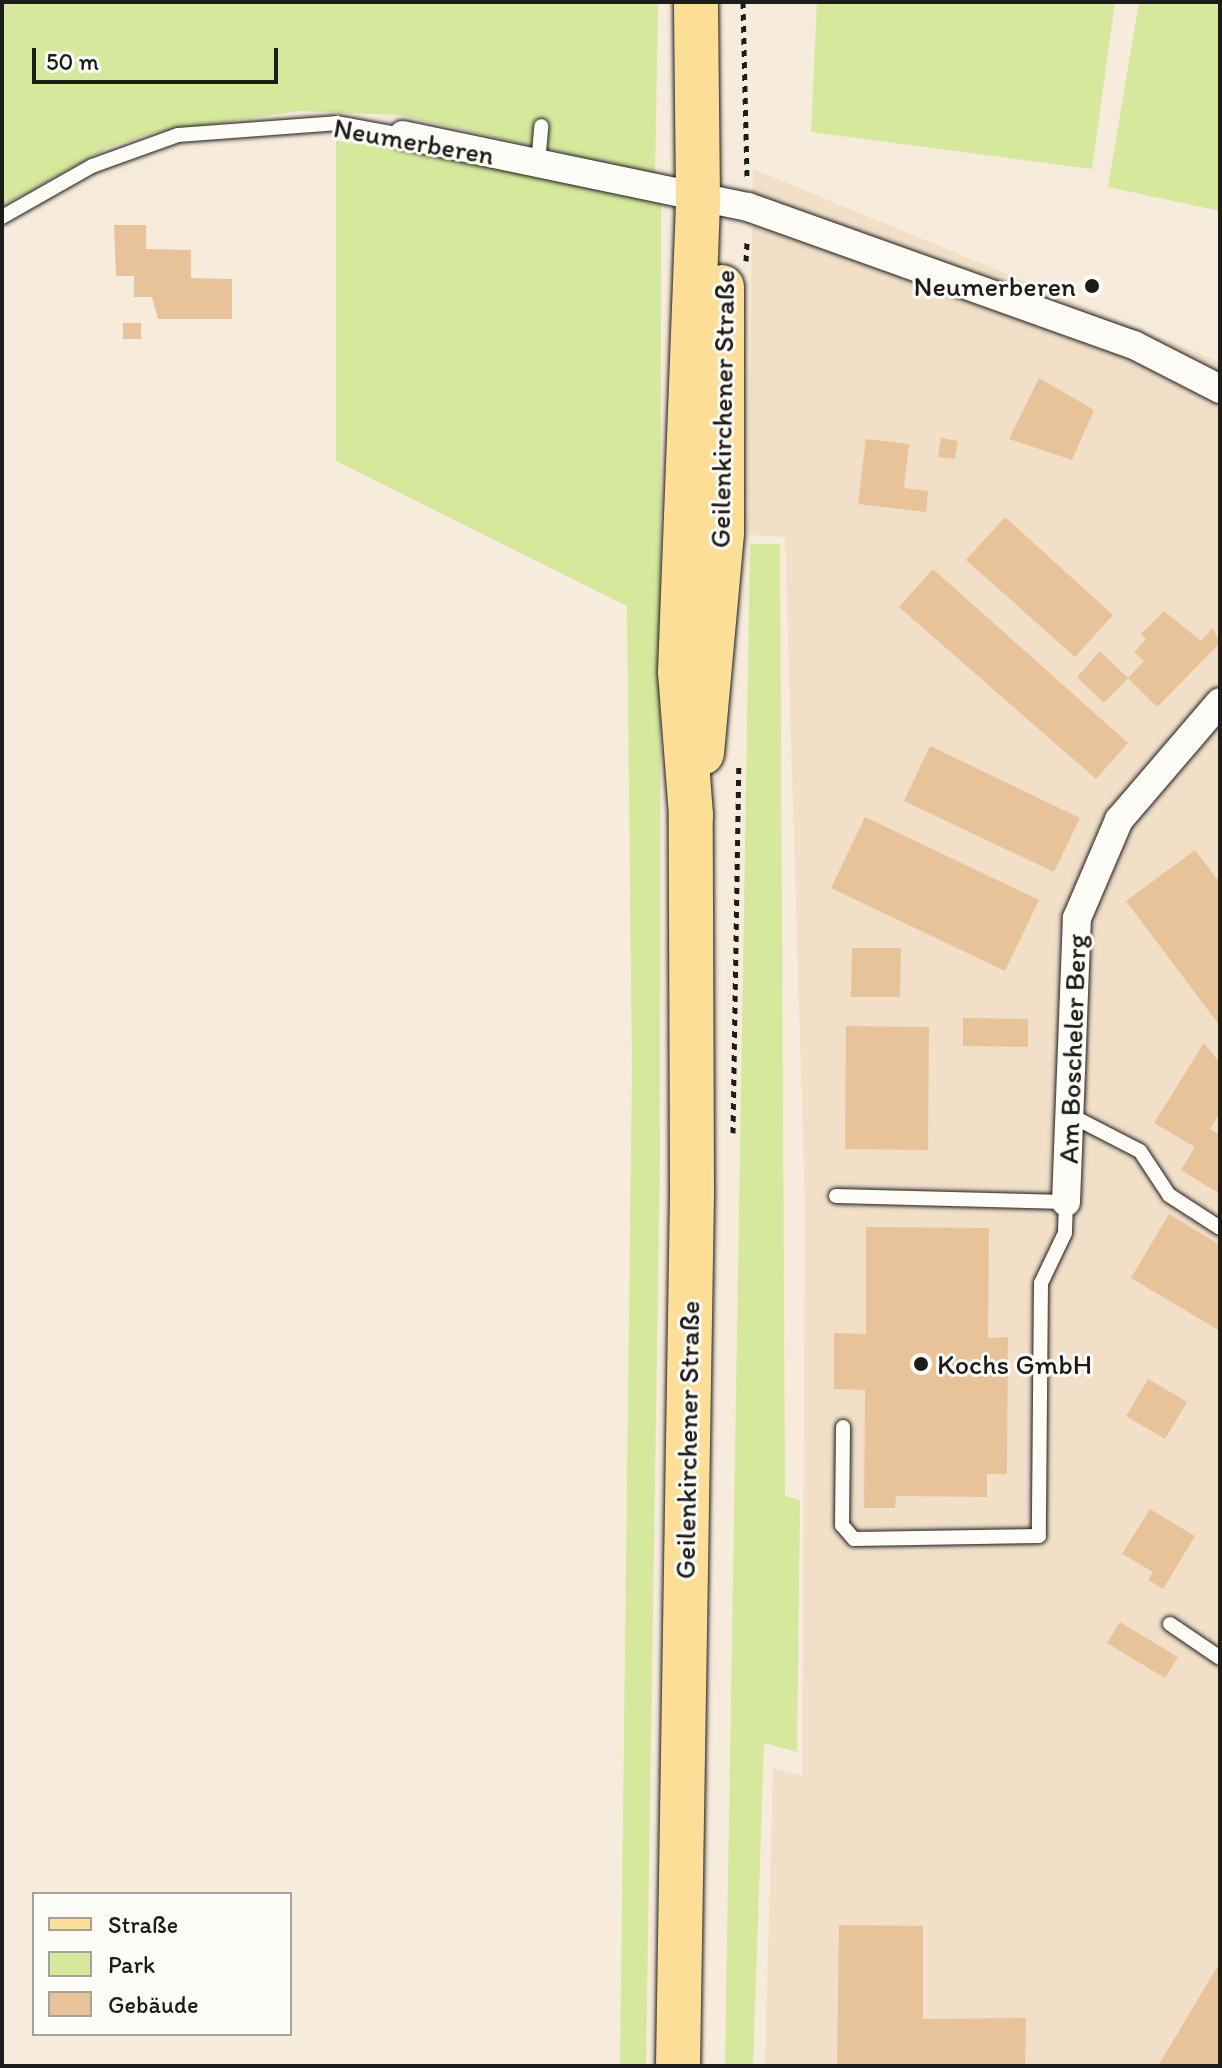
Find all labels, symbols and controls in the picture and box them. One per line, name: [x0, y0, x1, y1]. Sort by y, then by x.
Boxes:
scale bar: [36, 32, 282, 82]
text: 50 m: [46, 47, 99, 76]
street label: Neumerberen: [331, 110, 497, 172]
place label: Neumerberen: [914, 269, 1076, 303]
street label: Geilenkirchener Straße: [703, 270, 741, 548]
marker: Neumerberen: [1083, 277, 1101, 295]
street label: Am Boscheler Berg: [1051, 934, 1093, 1164]
street label: Geilenkirchener Straße: [668, 1301, 706, 1579]
place label: Kochs GmbH: [937, 1347, 1092, 1381]
marker: Kochs GmbH: [912, 1355, 930, 1373]
legend: [32, 1892, 292, 2036]
text: Straße: [108, 1910, 178, 1939]
text: Park: [108, 1950, 155, 1979]
text: Gebäude: [108, 1990, 199, 2019]

